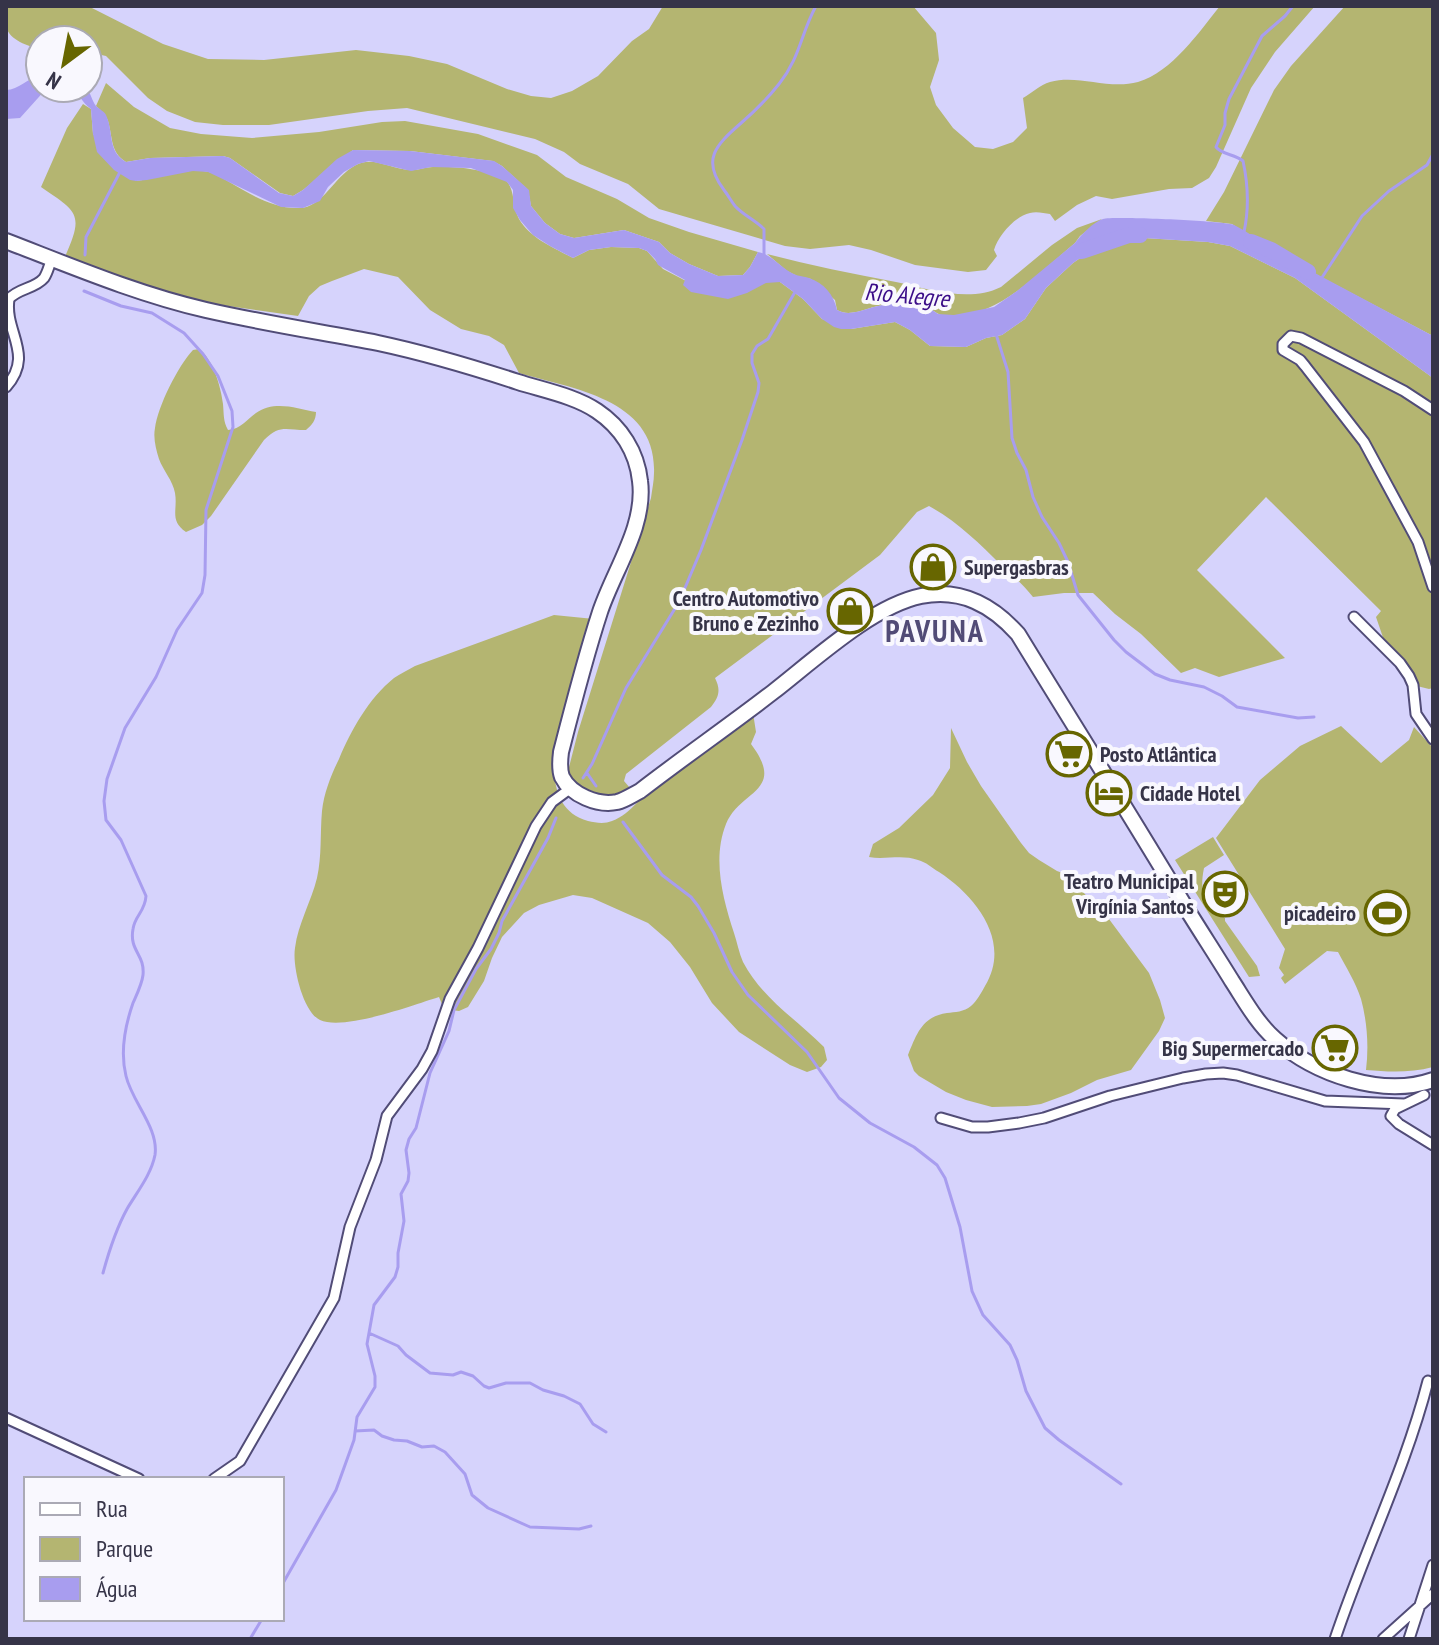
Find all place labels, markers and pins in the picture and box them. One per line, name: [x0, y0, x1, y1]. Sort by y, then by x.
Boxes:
shop icon: Supergasbras: [909, 543, 957, 591]
place label: Supergasbras: [964, 553, 1069, 581]
place label: Centro Automotivo Bruno e Zezinho: [673, 584, 819, 637]
shop icon: Centro Automotivo Bruno e Zezinho: [826, 587, 874, 635]
supermarket icon: Posto Atlântica: [1045, 730, 1093, 778]
place label: Posto Atlântica: [1100, 740, 1217, 768]
hotel icon: Cidade Hotel: [1085, 769, 1133, 817]
place label: Cidade Hotel: [1140, 779, 1241, 807]
place label: Teatro Municipal Virgínia Santos: [1064, 867, 1195, 920]
theatre icon: Teatro Municipal Virgínia Santos: [1201, 870, 1249, 918]
sports icon: picadeiro: [1363, 889, 1411, 937]
place label: picadeiro: [1284, 899, 1356, 927]
supermarket icon: Big Supermercado: [1311, 1024, 1359, 1072]
place label: Big Supermercado: [1162, 1034, 1304, 1062]

